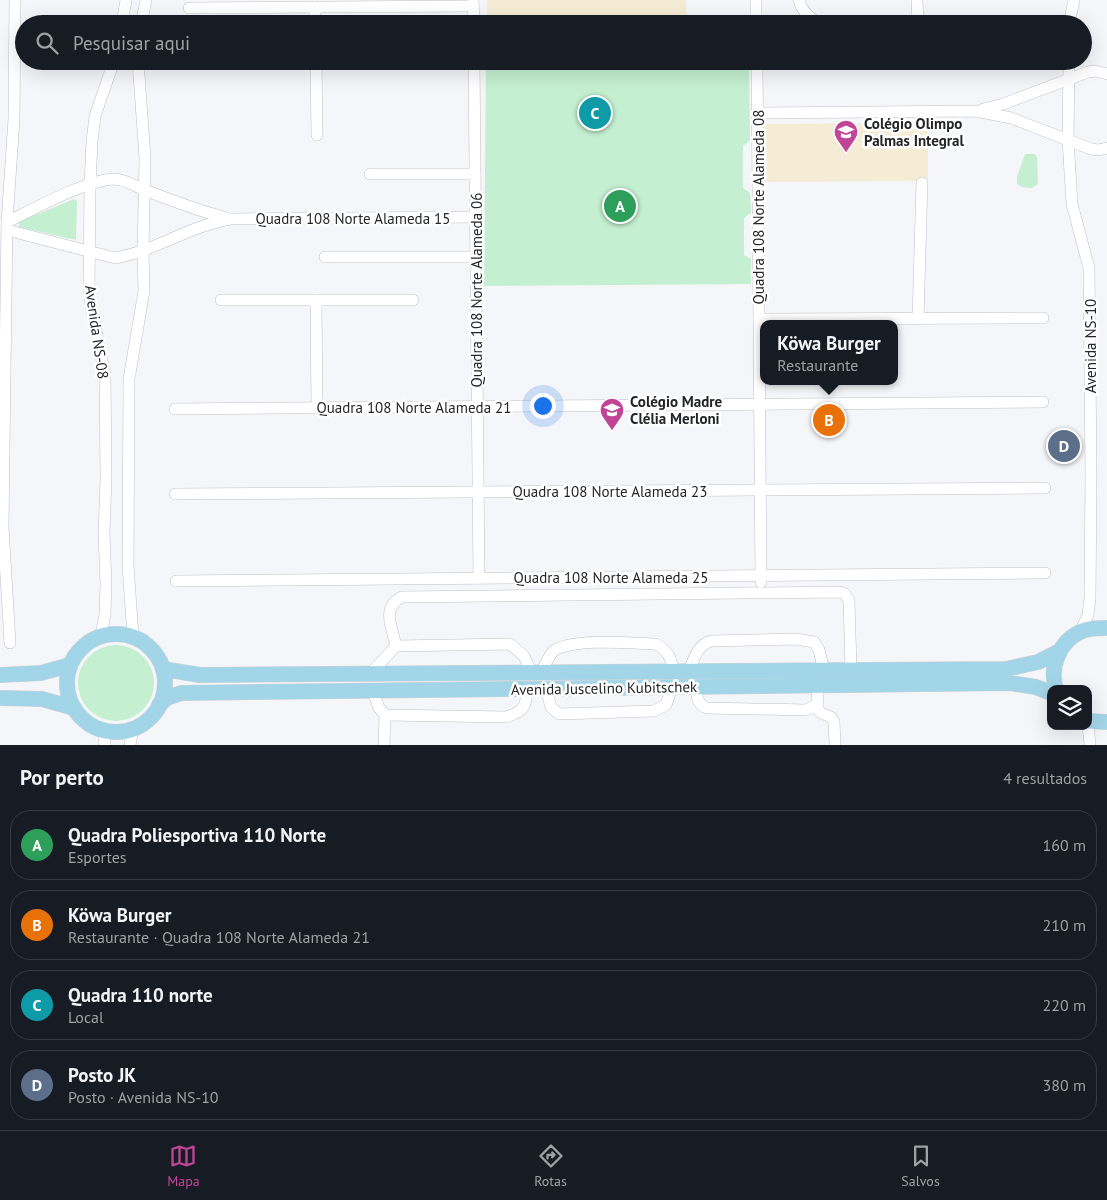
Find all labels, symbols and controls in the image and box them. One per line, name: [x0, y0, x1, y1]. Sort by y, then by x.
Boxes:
search box: [15, 15, 1092, 70]
icon: search: [33, 29, 61, 57]
text: Pesquisar aqui: [73, 31, 190, 55]
pin: C: [579, 94, 611, 132]
street label: Quadra 108 Norte Alameda 08: [749, 110, 768, 304]
place label: Colégio Olimpo Palmas Integral: [864, 114, 965, 150]
school or university icon: Colégio Olimpo Palmas Integral: [833, 119, 859, 153]
pin: A: [604, 187, 636, 225]
street label: Quadra 108 Norte Alameda 06: [467, 193, 486, 387]
street label: Quadra 108 Norte Alameda 15: [256, 209, 450, 228]
street label: Avenida NS-08: [81, 284, 113, 380]
street label: Avenida NS-10: [1081, 299, 1100, 393]
popup: [760, 320, 898, 385]
text: Köwa Burger: [777, 331, 881, 355]
text: Restaurante: [777, 355, 858, 375]
place label: Colégio Madre Clélia Merloni: [630, 392, 723, 428]
your location: [530, 393, 556, 419]
school or university icon: Colégio Madre Clélia Merloni: [599, 397, 625, 431]
street label: Quadra 108 Norte Alameda 21: [317, 398, 511, 417]
pin: B: [813, 401, 845, 439]
pin: D: [1048, 427, 1080, 465]
street label: Quadra 108 Norte Alameda 23: [513, 482, 707, 501]
street label: Quadra 108 Norte Alameda 25: [514, 568, 708, 587]
street label: Avenida Juscelino Kubitschek: [511, 677, 698, 699]
map controls: [1047, 685, 1092, 730]
button: layers: [1047, 685, 1092, 730]
text: Por perto: [20, 764, 104, 791]
text: 4 resultados: [1003, 768, 1087, 788]
text: Quadra Poliesportiva 110 Norte: [68, 823, 326, 847]
text: A: [32, 835, 42, 855]
text: 160 m: [1043, 835, 1086, 855]
text: Esportes: [68, 847, 127, 867]
text: Köwa Burger: [68, 903, 171, 927]
text: B: [32, 915, 42, 935]
text: 210 m: [1043, 915, 1086, 935]
text: Restaurante · Quadra 108 Norte Alameda 21: [68, 927, 370, 947]
text: Quadra 110 norte: [68, 983, 213, 1007]
text: C: [33, 995, 41, 1015]
text: 220 m: [1043, 995, 1086, 1015]
text: Local: [68, 1007, 104, 1027]
text: Posto JK: [68, 1063, 136, 1087]
text: D: [32, 1075, 42, 1095]
text: 380 m: [1043, 1075, 1086, 1095]
text: Posto · Avenida NS-10: [68, 1087, 219, 1107]
tab: Mapa: [167, 1142, 200, 1190]
tab: Rotas: [534, 1142, 567, 1190]
tab: Salvos: [901, 1142, 940, 1190]

